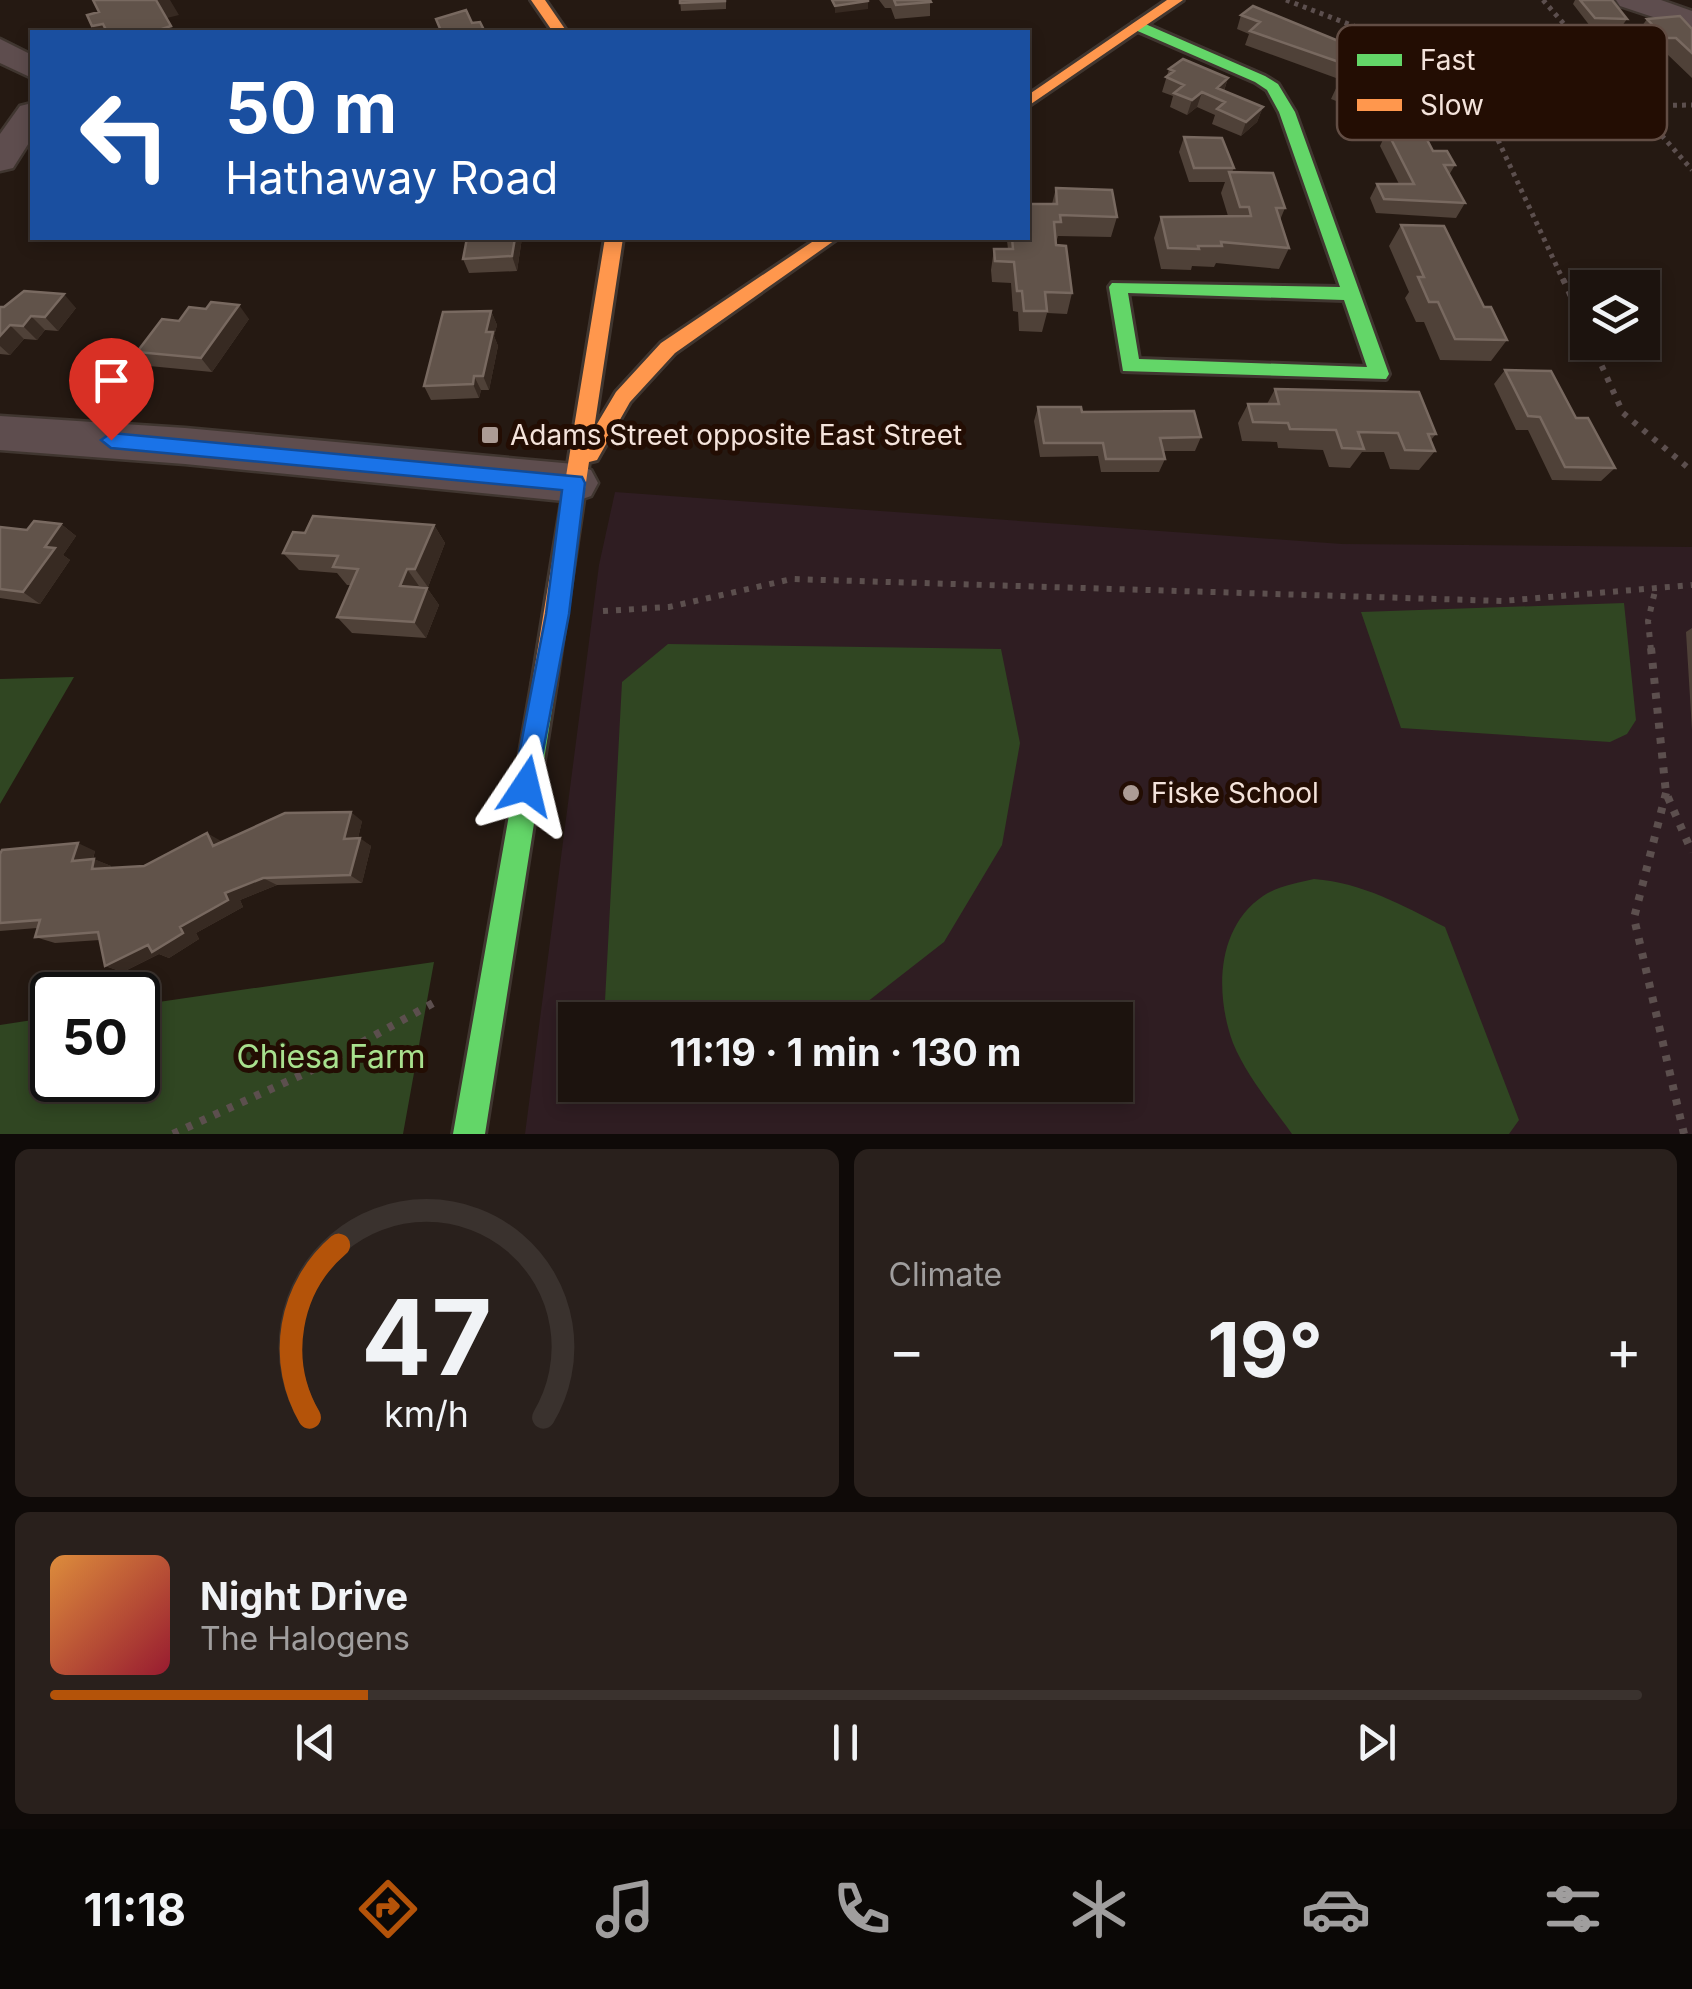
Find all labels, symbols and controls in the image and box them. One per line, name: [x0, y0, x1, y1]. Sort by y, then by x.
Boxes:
legend: [1337, 25, 1667, 140]
text: Fast: [1420, 43, 1476, 77]
text: 50 m: [225, 65, 397, 150]
icon: left: [60, 70, 190, 200]
text: Slow: [1420, 88, 1484, 122]
text: Hathaway Road: [225, 150, 558, 205]
map controls: [1570, 270, 1660, 360]
button: layers: [1570, 270, 1660, 360]
pin: [69, 338, 154, 441]
icon: arrive: [84, 353, 139, 408]
place label: Adams Street opposite East Street: [510, 418, 962, 452]
marker: Adams Street opposite East Street: [479, 424, 501, 446]
position arrow: [474, 734, 578, 838]
place label: Fiske School: [1151, 776, 1319, 810]
marker: Fiske School: [1120, 782, 1142, 804]
speed limit sign: 50: [30, 972, 160, 1102]
text: 11:19 · 1 min · 130 m: [669, 1029, 1022, 1075]
park label: Chiesa Farm: [236, 1037, 426, 1076]
text: Climate: [889, 1255, 1002, 1294]
text: 47: [361, 1274, 492, 1400]
text: 19°: [1207, 1304, 1323, 1395]
text: −: [889, 1317, 925, 1383]
text: +: [1606, 1317, 1642, 1383]
text: km/h: [384, 1392, 469, 1436]
text: Night Drive: [200, 1573, 408, 1619]
text: The Halogens: [200, 1619, 410, 1658]
icon: previous: [288, 1715, 343, 1770]
icon: pause: [818, 1715, 873, 1770]
icon: next: [1349, 1715, 1404, 1770]
icon: directions: [353, 1874, 423, 1944]
icon: music: [590, 1874, 660, 1944]
icon: phone: [827, 1874, 897, 1944]
icon: climate: [1064, 1874, 1134, 1944]
icon: car: [1301, 1874, 1371, 1944]
icon: filters: [1538, 1874, 1608, 1944]
text: 11:18: [84, 1882, 186, 1937]

